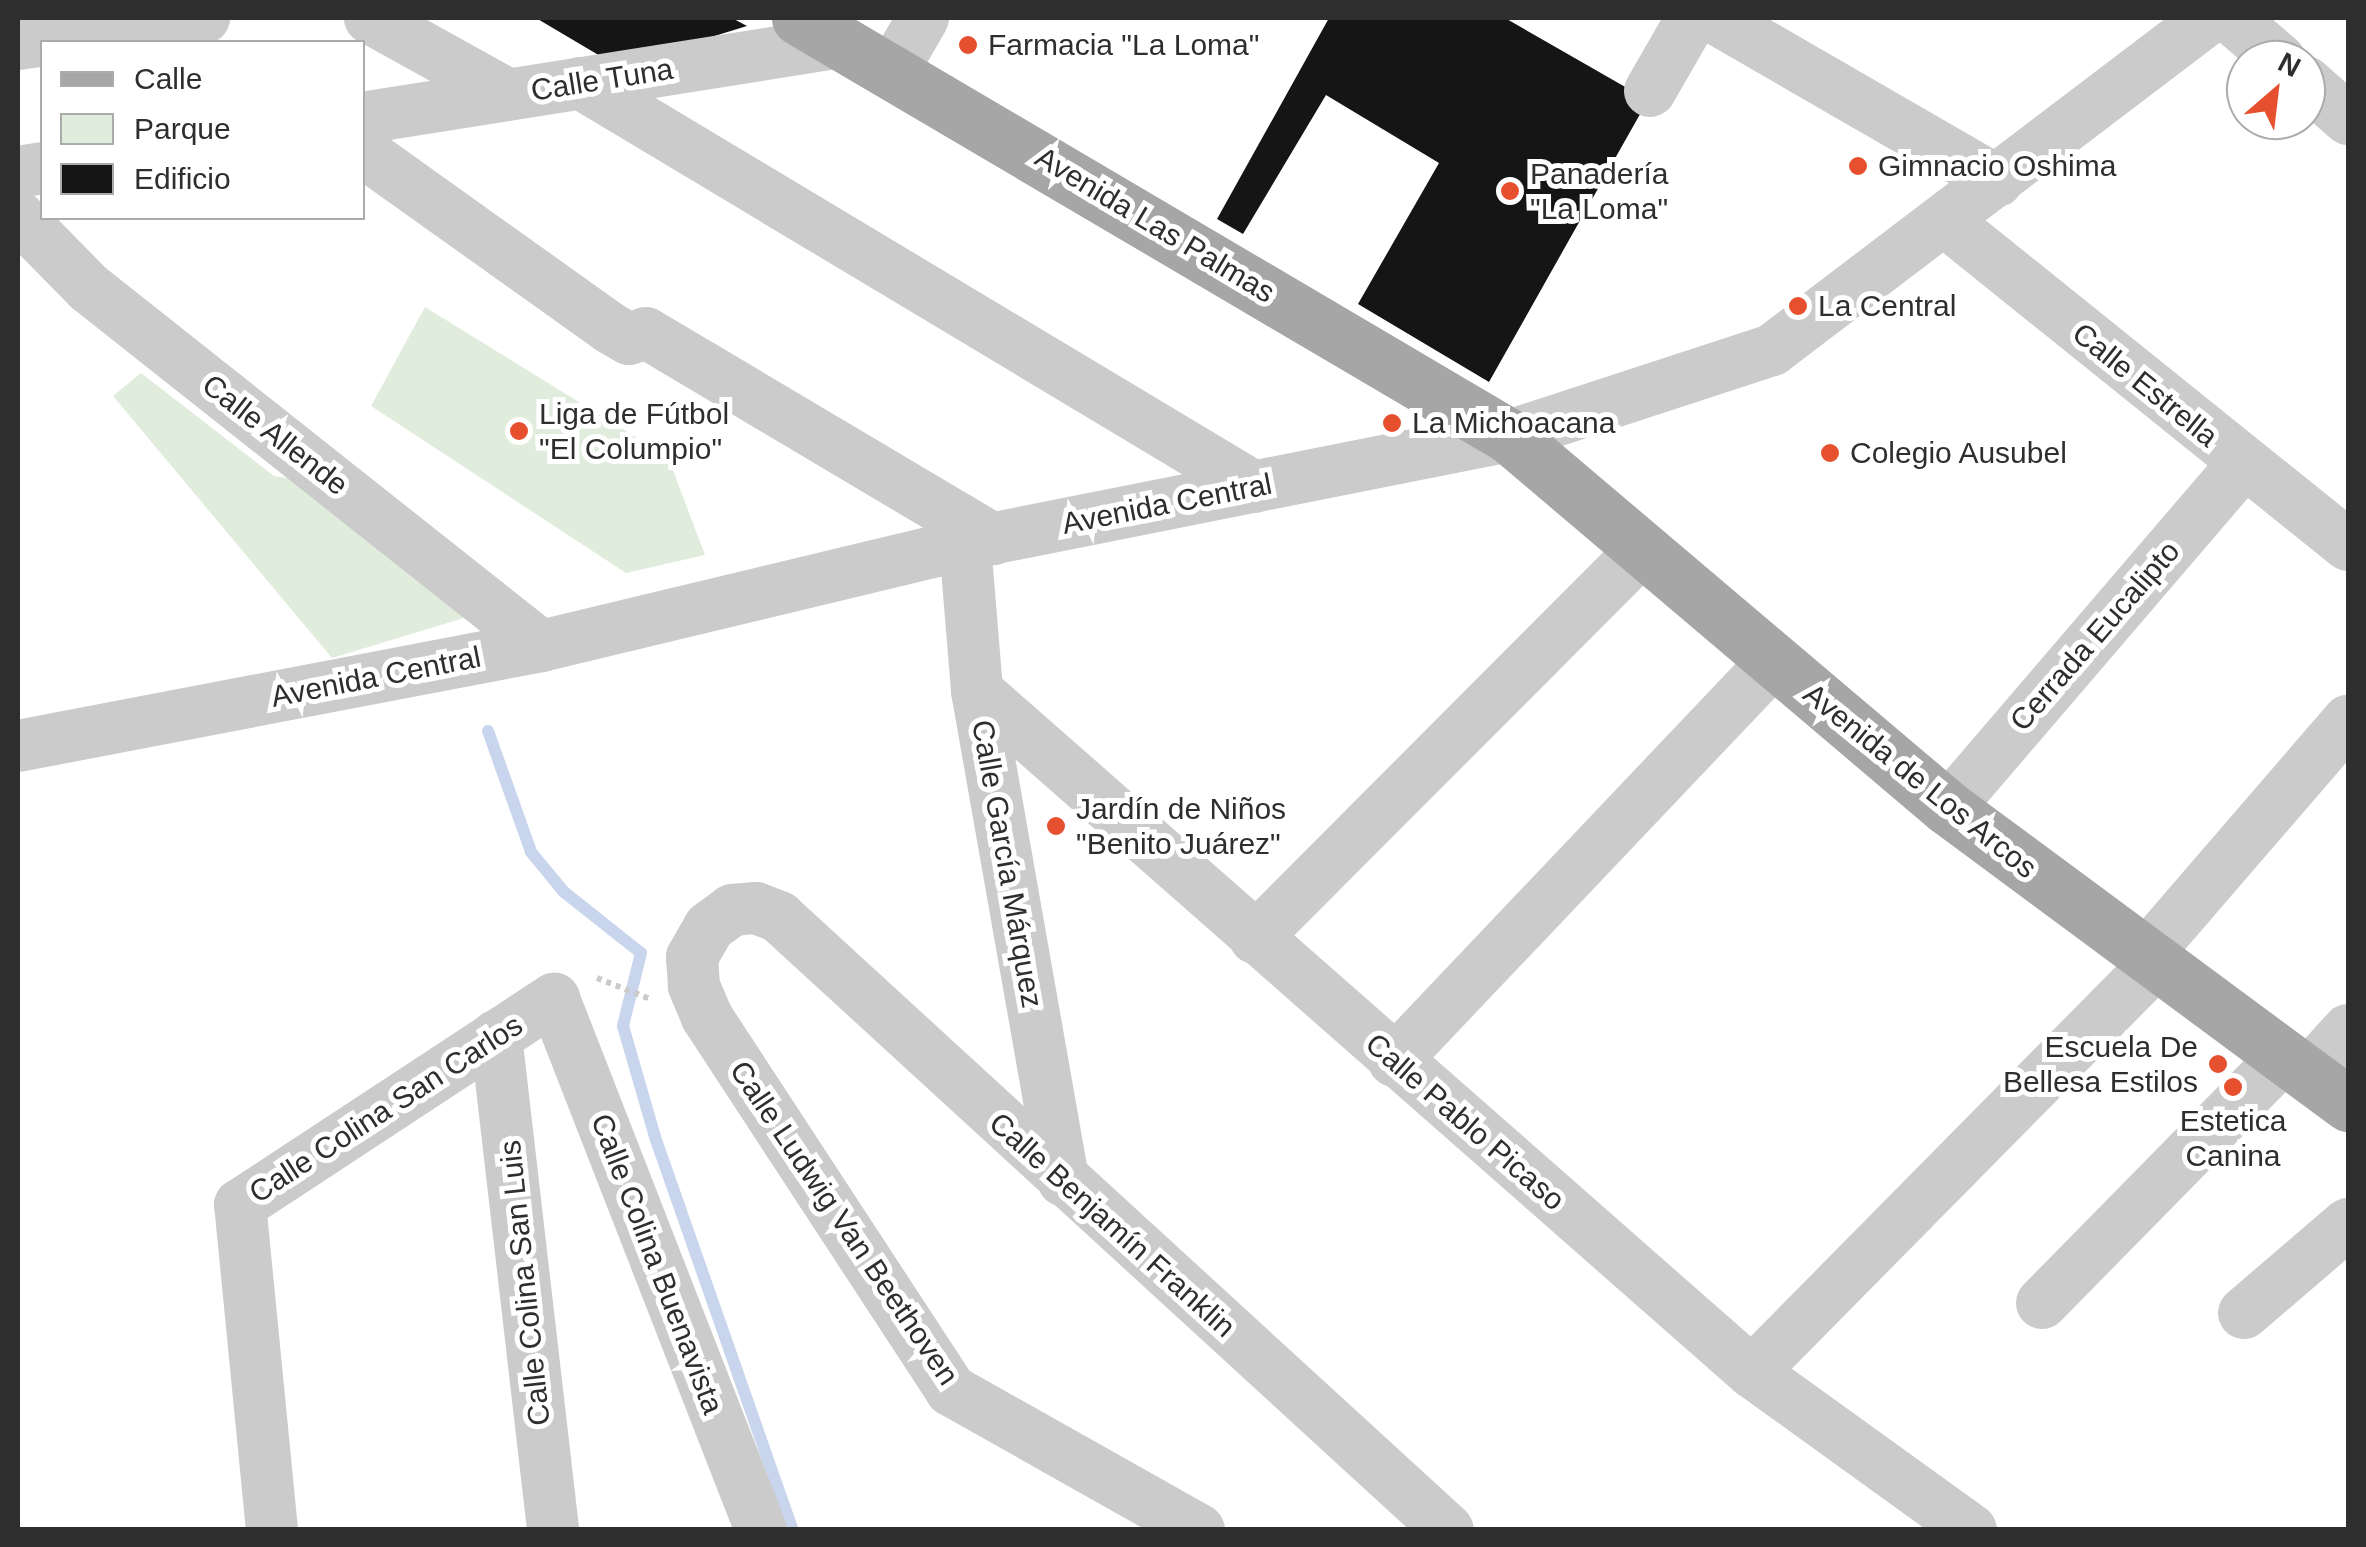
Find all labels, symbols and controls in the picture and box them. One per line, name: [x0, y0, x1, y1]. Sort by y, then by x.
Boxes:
place label: Farmacia "La Loma": [988, 27, 1259, 63]
marker: Farmacia "La Loma": [957, 34, 979, 56]
legend: [40, 40, 365, 220]
north arrow: [2226, 40, 2326, 140]
text: N: [2273, 46, 2306, 83]
street label: Calle Tuna: [528, 51, 676, 109]
text: Calle: [134, 62, 202, 95]
text: Parque: [134, 112, 231, 145]
street label: Avenida Las Palmas: [1029, 139, 1281, 311]
place label: Gimnacio Oshima: [1878, 148, 2116, 184]
marker: Gimnacio Oshima: [1847, 155, 1869, 177]
place label: Panadería "La Loma": [1530, 156, 1668, 226]
text: Edificio: [134, 162, 231, 195]
marker: Panadería "La Loma": [1499, 180, 1521, 202]
place label: La Central: [1818, 288, 1956, 324]
marker: La Central: [1787, 295, 1809, 317]
street label: Calle Estrella: [2065, 315, 2225, 455]
street label: Calle Allende: [194, 366, 356, 504]
place label: Liga de Fútbol "El Columpio": [539, 396, 729, 466]
place label: La Michoacana: [1412, 405, 1615, 441]
marker: La Michoacana: [1381, 412, 1403, 434]
marker: Liga de Fútbol "El Columpio": [508, 420, 530, 442]
place label: Colegio Ausubel: [1850, 435, 2068, 471]
marker: Colegio Ausubel: [1819, 442, 1841, 464]
street label: Avenida Central: [1059, 466, 1275, 542]
street label: Cerrada Eucalipto: [2003, 534, 2187, 738]
street label: Avenida Central: [268, 639, 484, 715]
street label: Avenida de Los Arcos: [1795, 675, 2045, 887]
street label: Calle García Márquez: [964, 717, 1050, 1011]
place label: Jardín de Niños "Benito Juárez": [1076, 791, 1286, 862]
marker: Jardín de Niños "Benito Juárez": [1045, 815, 1067, 837]
street label: Calle Colina San Carlos: [243, 1007, 529, 1211]
street label: Calle Pablo Picaso: [1358, 1026, 1572, 1218]
place label: Escuela De Bellesa Estilos: [2003, 1029, 2198, 1100]
marker: Escuela De Bellesa Estilos: [2207, 1053, 2229, 1075]
street label: Calle Ludwig Van Beethoven: [722, 1054, 966, 1392]
marker: Estetica Canina: [2222, 1076, 2244, 1098]
place label: Estetica Canina: [2180, 1103, 2286, 1174]
street label: Calle Benjamín Franklin: [982, 1105, 1242, 1345]
street label: Calle Colina Buenavista: [583, 1109, 731, 1419]
street label: Calle Colina San Luis: [492, 1138, 558, 1428]

